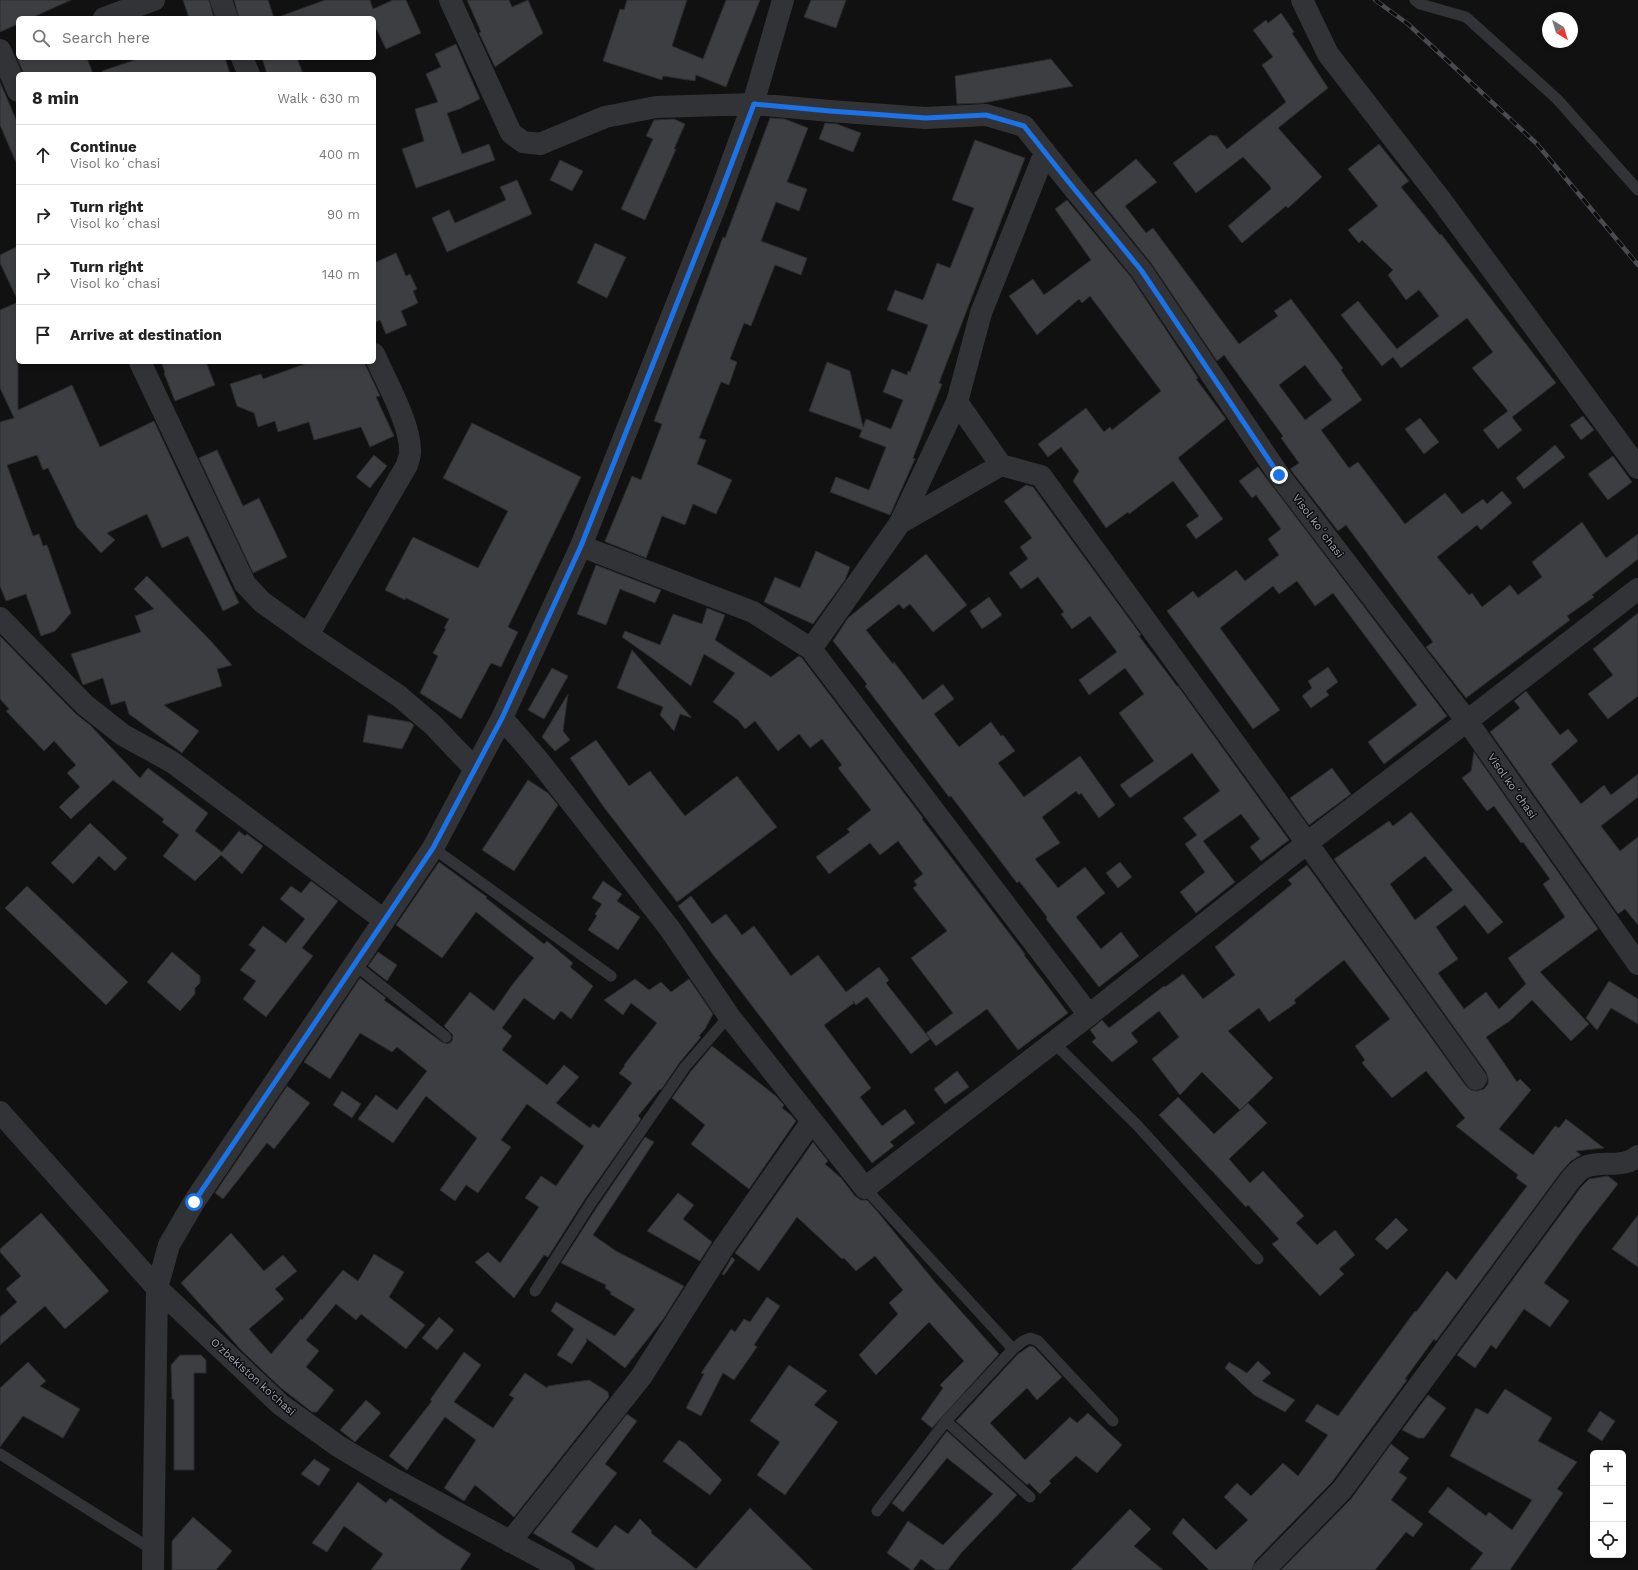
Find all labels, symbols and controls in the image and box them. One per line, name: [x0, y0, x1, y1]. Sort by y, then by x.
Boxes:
north arrow: [1542, 12, 1578, 48]
search box: [16, 16, 376, 60]
icon: search: [30, 27, 52, 49]
text: Search here: [62, 29, 150, 47]
text: 8 min: [32, 88, 79, 108]
text: Walk · 630 m: [277, 91, 360, 106]
text: Continue: [70, 138, 137, 156]
icon: ahead: [32, 144, 54, 166]
text: 400 m: [319, 147, 360, 162]
text: Visol koʻchasi: [70, 156, 160, 171]
text: Turn right: [70, 198, 143, 216]
icon: right: [32, 204, 54, 226]
text: 90 m: [327, 207, 360, 222]
text: Visol koʻchasi: [70, 216, 160, 231]
text: Turn right: [70, 258, 143, 276]
icon: right: [32, 264, 54, 286]
text: 140 m: [322, 267, 360, 282]
text: Visol koʻchasi: [70, 276, 160, 291]
icon: arrive: [32, 324, 54, 346]
text: Arrive at destination: [70, 326, 222, 344]
route end: [1270, 466, 1288, 484]
street label: Visol koʻchasi: [1290, 492, 1346, 560]
street label: Visol koʻchasi: [1485, 751, 1539, 821]
route start: [185, 1193, 203, 1211]
street label: O'zbekiston ko'chasi: [208, 1336, 298, 1418]
map controls: [1590, 1450, 1626, 1558]
button: +: [1590, 1450, 1626, 1486]
button: −: [1590, 1486, 1626, 1522]
button: locate: [1590, 1522, 1626, 1558]

